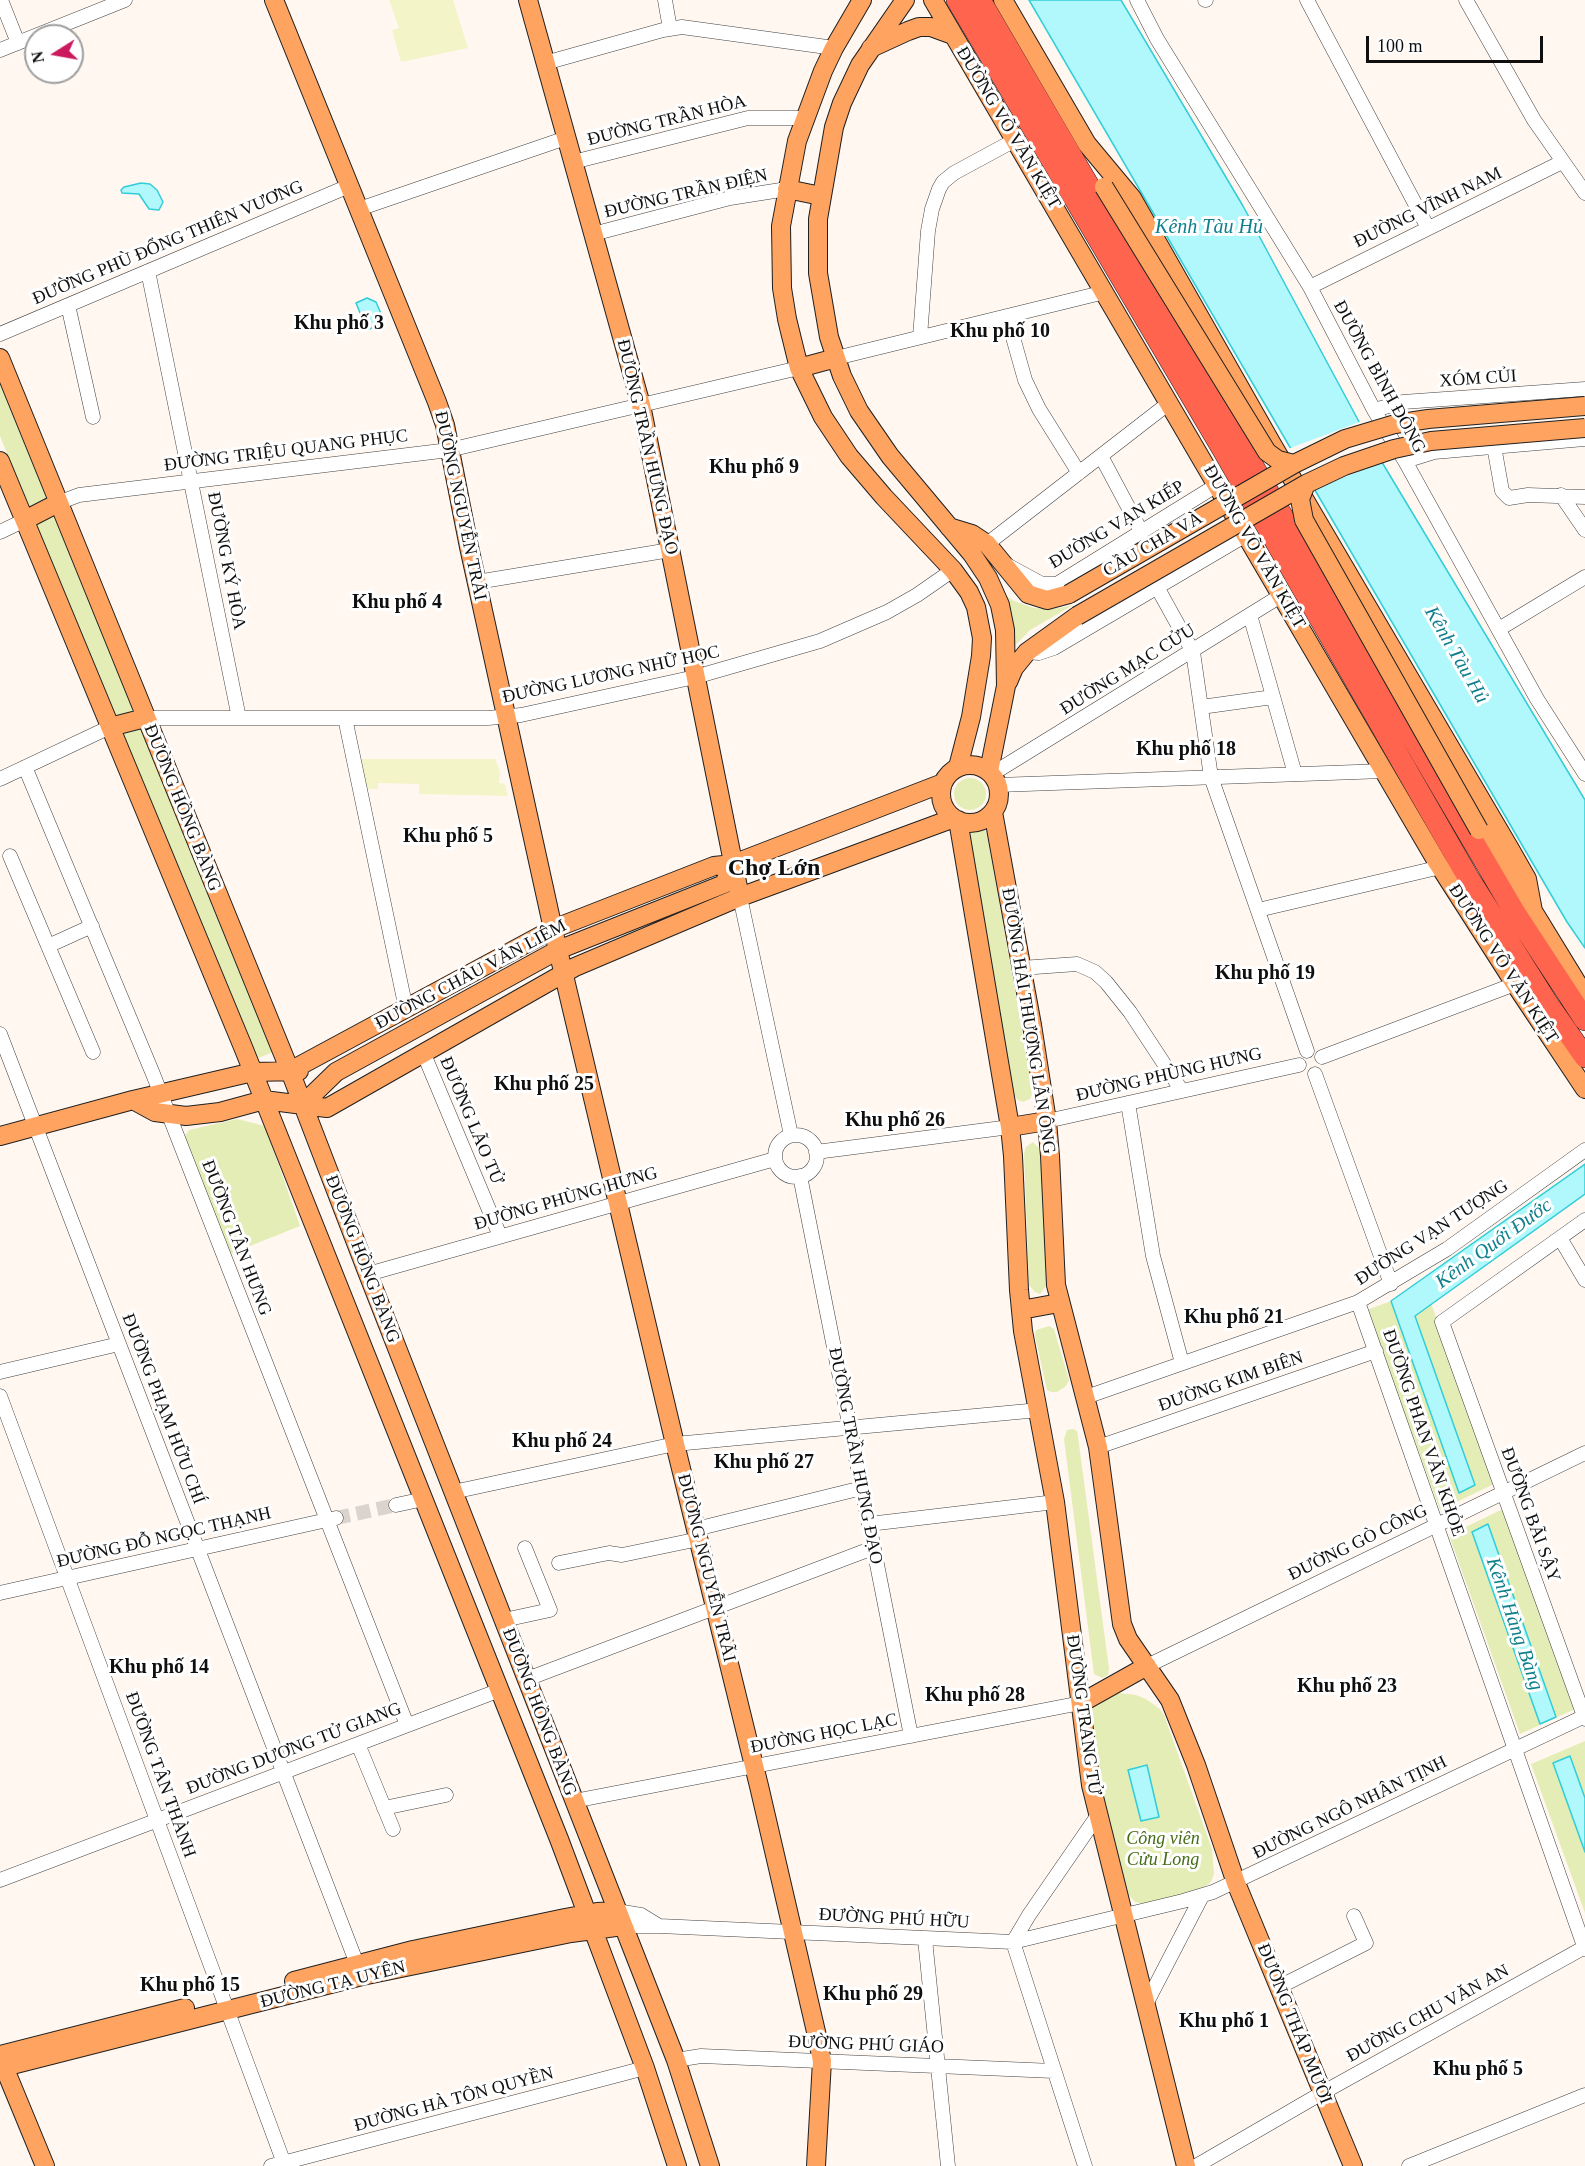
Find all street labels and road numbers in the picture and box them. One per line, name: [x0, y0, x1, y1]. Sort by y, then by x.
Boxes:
street label: ĐƯỜNG VÕ VĂN KIỆT: [951, 43, 1065, 213]
street label: ĐƯỜNG TRẦN HÒA: [585, 91, 749, 151]
street label: ĐƯỜNG VĨNH NAM: [1350, 163, 1506, 253]
street label: ĐƯỜNG TRẦN ĐIỆN: [602, 165, 770, 223]
street label: ĐƯỜNG PHÙ ĐỔNG THIÊN VƯƠNG: [29, 176, 307, 310]
street label: ĐƯỜNG BÌNH ĐÔNG: [1328, 297, 1430, 457]
street label: ĐƯỜNG TRẦN HƯNG ĐẠO: [612, 337, 682, 557]
street label: XÓM CỦI: [1439, 366, 1517, 392]
street label: ĐƯỜNG NGUYỄN TRÃI: [429, 409, 491, 603]
street label: ĐƯỜNG TRIỆU QUANG PHỤC: [163, 425, 409, 477]
street label: ĐƯỜNG VÕ VĂN KIỆT: [1198, 461, 1310, 633]
street label: ĐƯỜNG VẠN KIẾP: [1045, 476, 1189, 574]
street label: ĐƯỜNG KÝ HÒA: [202, 490, 250, 632]
street label: CẦU CHÀ VÀ: [1100, 508, 1206, 582]
street label: ĐƯỜNG MẠC CỬU: [1057, 620, 1199, 720]
street label: ĐƯỜNG LƯƠNG NHỮ HỌC: [500, 641, 722, 709]
street label: ĐƯỜNG HỒNG BÀNG: [139, 721, 225, 895]
street label: ĐƯỜNG VÕ VĂN KIỆT: [1443, 880, 1563, 1048]
street label: ĐƯỜNG HẢI THƯỢNG LÃN ÔNG: [996, 887, 1060, 1155]
street label: ĐƯỜNG CHÂU VĂN LIÊM: [372, 915, 570, 1035]
street label: ĐƯỜNG PHÙNG HƯNG: [1074, 1043, 1264, 1107]
street label: ĐƯỜNG LÃO TỬ: [434, 1054, 508, 1188]
street label: ĐƯỜNG TÂN HƯNG: [196, 1157, 276, 1319]
street label: ĐƯỜNG PHÙNG HƯNG: [472, 1162, 660, 1236]
street label: ĐƯỜNG HỒNG BÀNG: [320, 1172, 404, 1346]
street label: ĐƯỜNG VẠN TƯỢNG: [1352, 1175, 1512, 1291]
street label: ĐƯỜNG PHẠM HỮU CHÍ: [117, 1311, 209, 1507]
street label: ĐƯỜNG PHAN VĂN KHỎE: [1377, 1327, 1469, 1539]
street label: ĐƯỜNG TRẦN HƯNG ĐẠO: [823, 1346, 887, 1566]
street label: ĐƯỜNG KIM BIÊN: [1156, 1347, 1306, 1417]
street label: ĐƯỜNG BÃI SẬY: [1496, 1445, 1564, 1585]
street label: ĐƯỜNG NGUYỄN TRÃI: [672, 1472, 740, 1664]
street label: ĐƯỜNG GÒ CÔNG: [1285, 1500, 1431, 1586]
street label: ĐƯỜNG ĐỖ NGỌC THẠNH: [55, 1503, 273, 1573]
street label: ĐƯỜNG HỒNG BÀNG: [497, 1625, 581, 1799]
street label: ĐƯỜNG TRANG TỬ: [1061, 1633, 1105, 1797]
street label: ĐƯỜNG TÂN THÀNH: [120, 1689, 200, 1861]
street label: ĐƯỜNG DƯƠNG TỬ GIANG: [184, 1698, 404, 1800]
street label: ĐƯỜNG HỌC LẠC: [749, 1709, 899, 1759]
street label: ĐƯỜNG NGÔ NHÂN TỊNH: [1249, 1752, 1451, 1864]
street label: ĐƯỜNG PHÚ HỮU: [818, 1904, 970, 1934]
street label: ĐƯỜNG THÁP MƯỜI: [1252, 1941, 1336, 2107]
street label: ĐƯỜNG TẠ UYÊN: [258, 1957, 408, 2013]
street label: ĐƯỜNG CHU VĂN AN: [1343, 1960, 1513, 2068]
street label: ĐƯỜNG PHÚ GIÁO: [788, 2031, 944, 2059]
street label: ĐƯỜNG HÀ TÔN QUYỀN: [352, 2063, 556, 2137]

